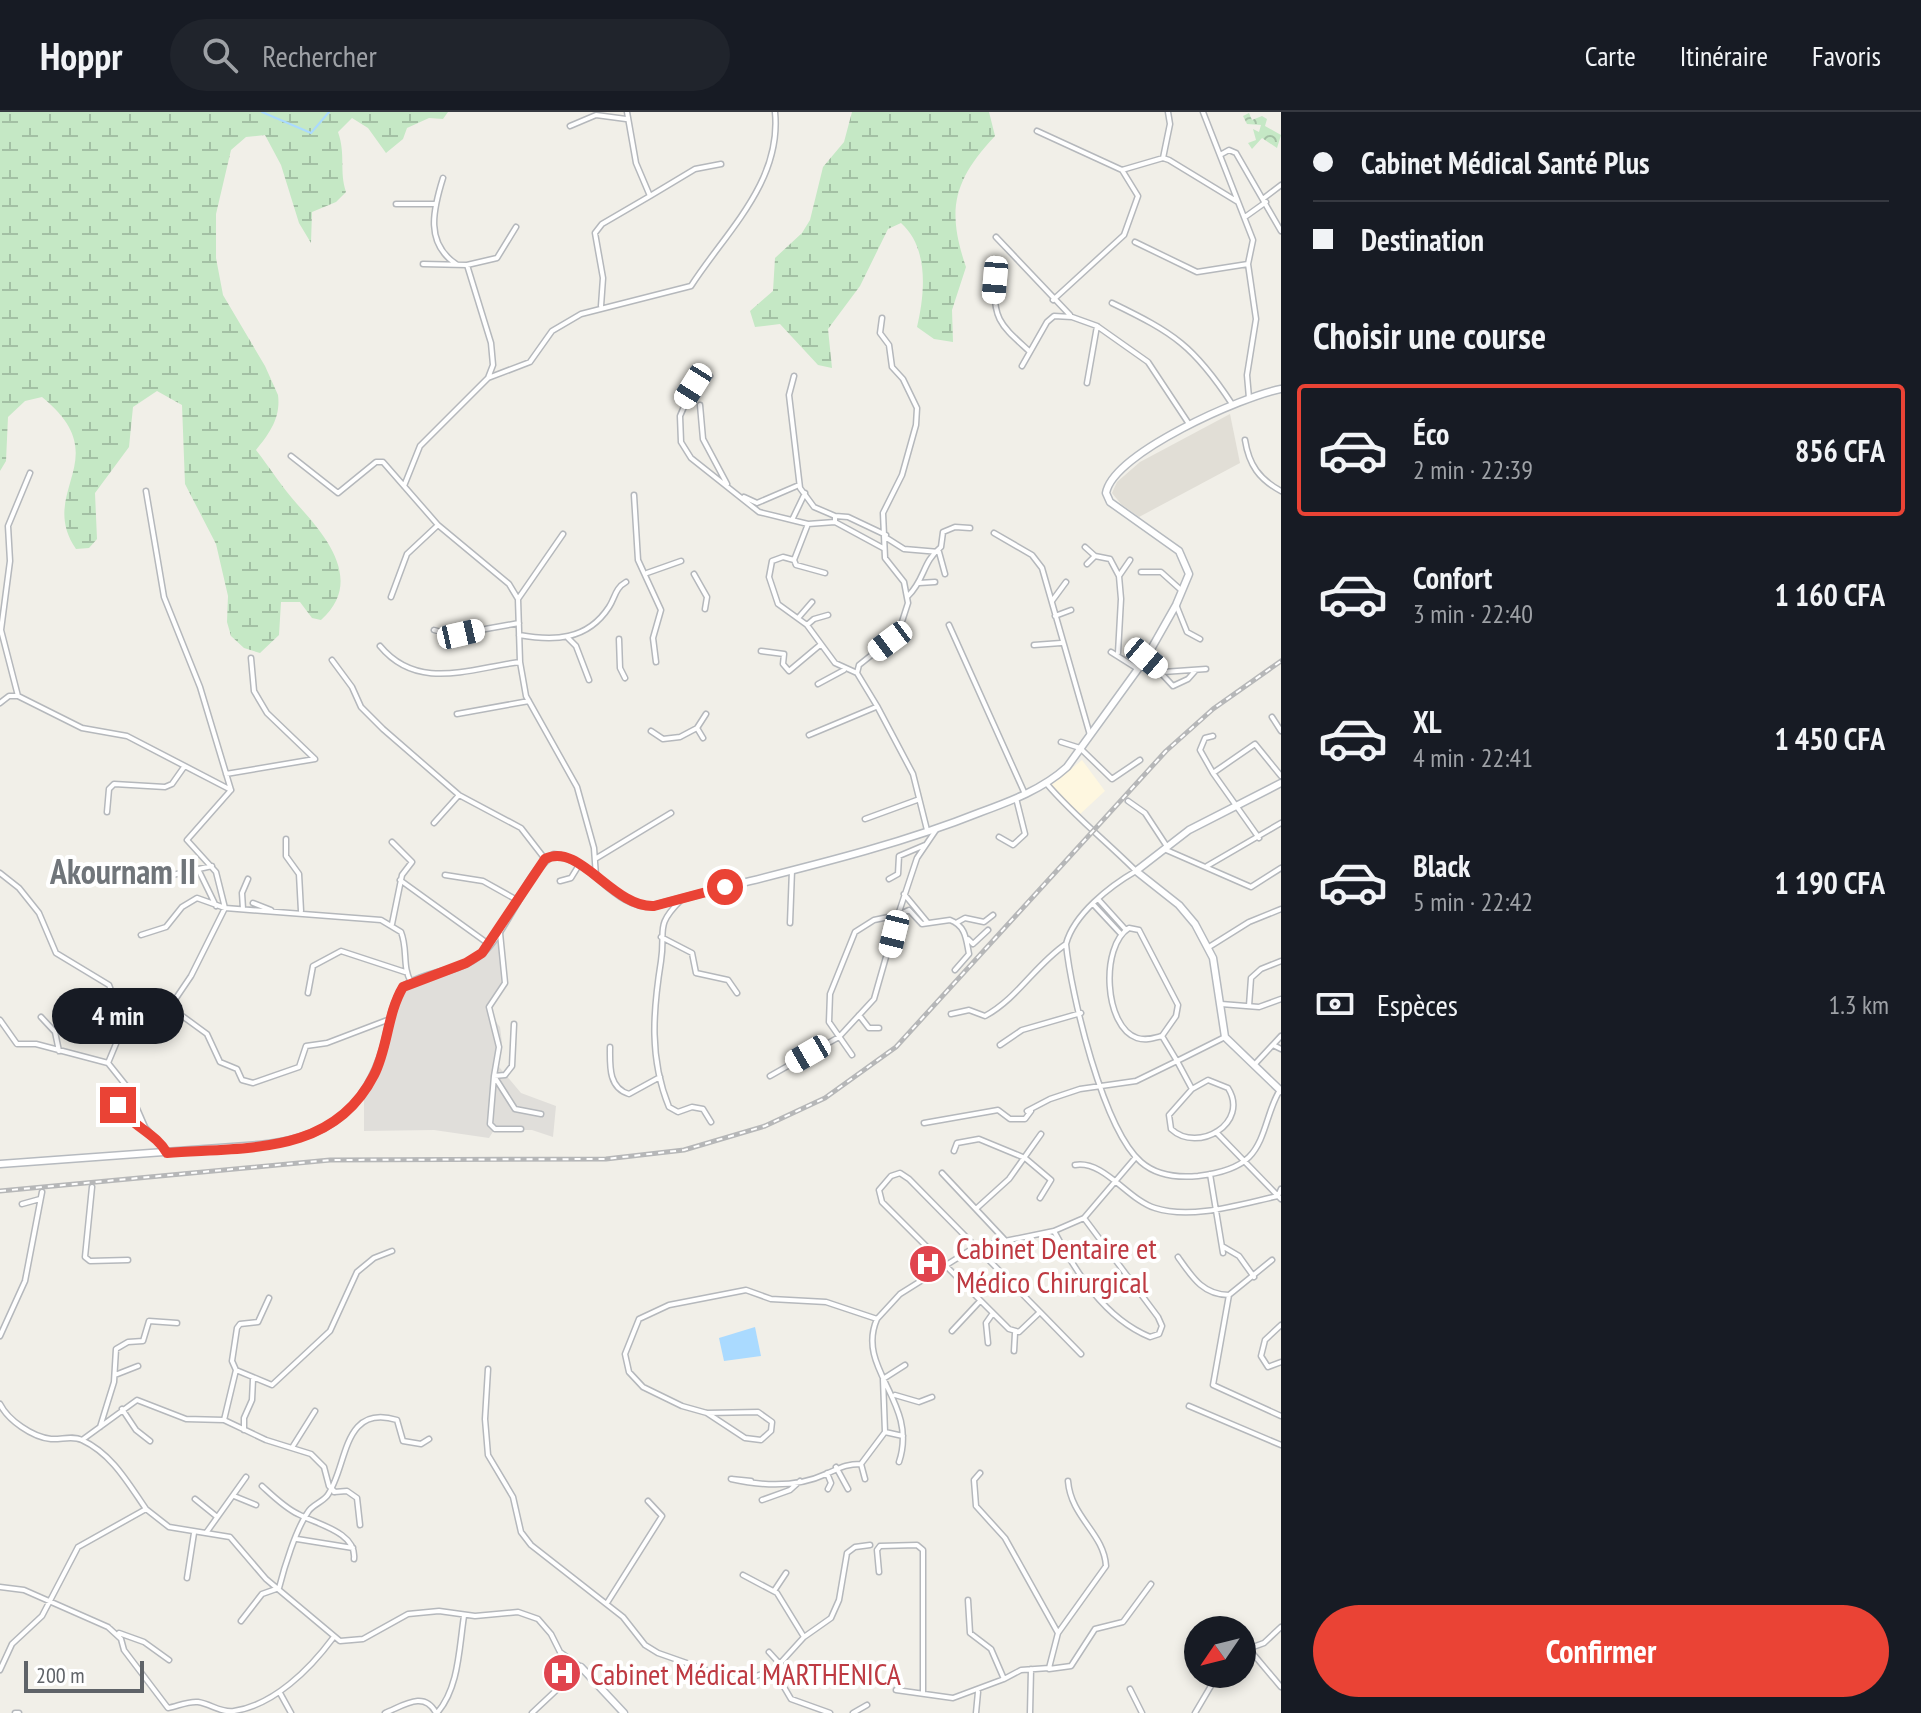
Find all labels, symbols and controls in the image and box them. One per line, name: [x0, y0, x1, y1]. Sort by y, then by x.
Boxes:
search box: [170, 19, 730, 91]
text: Hoppr: [40, 31, 122, 80]
icon: search: [198, 33, 242, 77]
text: Rechercher: [262, 36, 377, 75]
text: Carte: [1585, 37, 1636, 74]
text: Itinéraire: [1680, 37, 1768, 74]
text: Favoris: [1812, 37, 1881, 74]
text: Cabinet Médical Santé Plus: [1361, 143, 1650, 182]
text: Destination: [1361, 220, 1484, 259]
car: [981, 255, 1009, 305]
text: Choisir une course: [1313, 312, 1546, 359]
car: [670, 359, 716, 413]
icon: car: [1317, 414, 1389, 486]
text: Éco: [1413, 414, 1449, 453]
text: 856 CFA: [1795, 431, 1885, 470]
text: 2 min · 22:39: [1413, 453, 1533, 486]
icon: car: [1317, 558, 1389, 630]
text: Confort: [1413, 558, 1492, 597]
text: 1 160 CFA: [1774, 575, 1885, 614]
text: 3 min · 22:40: [1413, 597, 1533, 630]
car: [435, 617, 487, 651]
car: [864, 617, 916, 665]
car: [1120, 633, 1172, 683]
icon: car: [1317, 702, 1389, 774]
text: XL: [1413, 702, 1442, 741]
text: 1 450 CFA: [1774, 719, 1885, 758]
text: 4 min · 22:41: [1413, 741, 1533, 774]
icon: car: [1317, 846, 1389, 918]
text: Black: [1413, 846, 1470, 885]
district label: Akournam II: [49, 849, 196, 893]
text: 1 190 CFA: [1774, 863, 1885, 902]
route start: [707, 869, 743, 905]
text: 5 min · 22:42: [1413, 885, 1533, 918]
car: [877, 908, 911, 960]
icon: cash: [1313, 982, 1357, 1026]
text: Espèces: [1377, 985, 1458, 1024]
text: 1.3 km: [1828, 988, 1889, 1021]
callout: 4 min: [52, 989, 184, 1045]
text: 4 min: [92, 999, 144, 1032]
car: [781, 1032, 835, 1076]
route end: [100, 1087, 136, 1123]
place label: Cabinet Dentaire et Médico Chirurgical: [956, 1228, 1157, 1301]
hospital icon: Cabinet Dentaire et Médico Chirurgical: [907, 1243, 949, 1285]
button: Confirmer: [1313, 1605, 1889, 1697]
north arrow: [1184, 1616, 1256, 1688]
map controls: [1184, 1616, 1256, 1688]
hospital icon: Cabinet Médical MARTHENICA: [541, 1652, 583, 1694]
place label: Cabinet Médical MARTHENICA: [590, 1654, 902, 1693]
scale bar: [24, 1657, 144, 1693]
text: 200 m: [36, 1661, 85, 1689]

